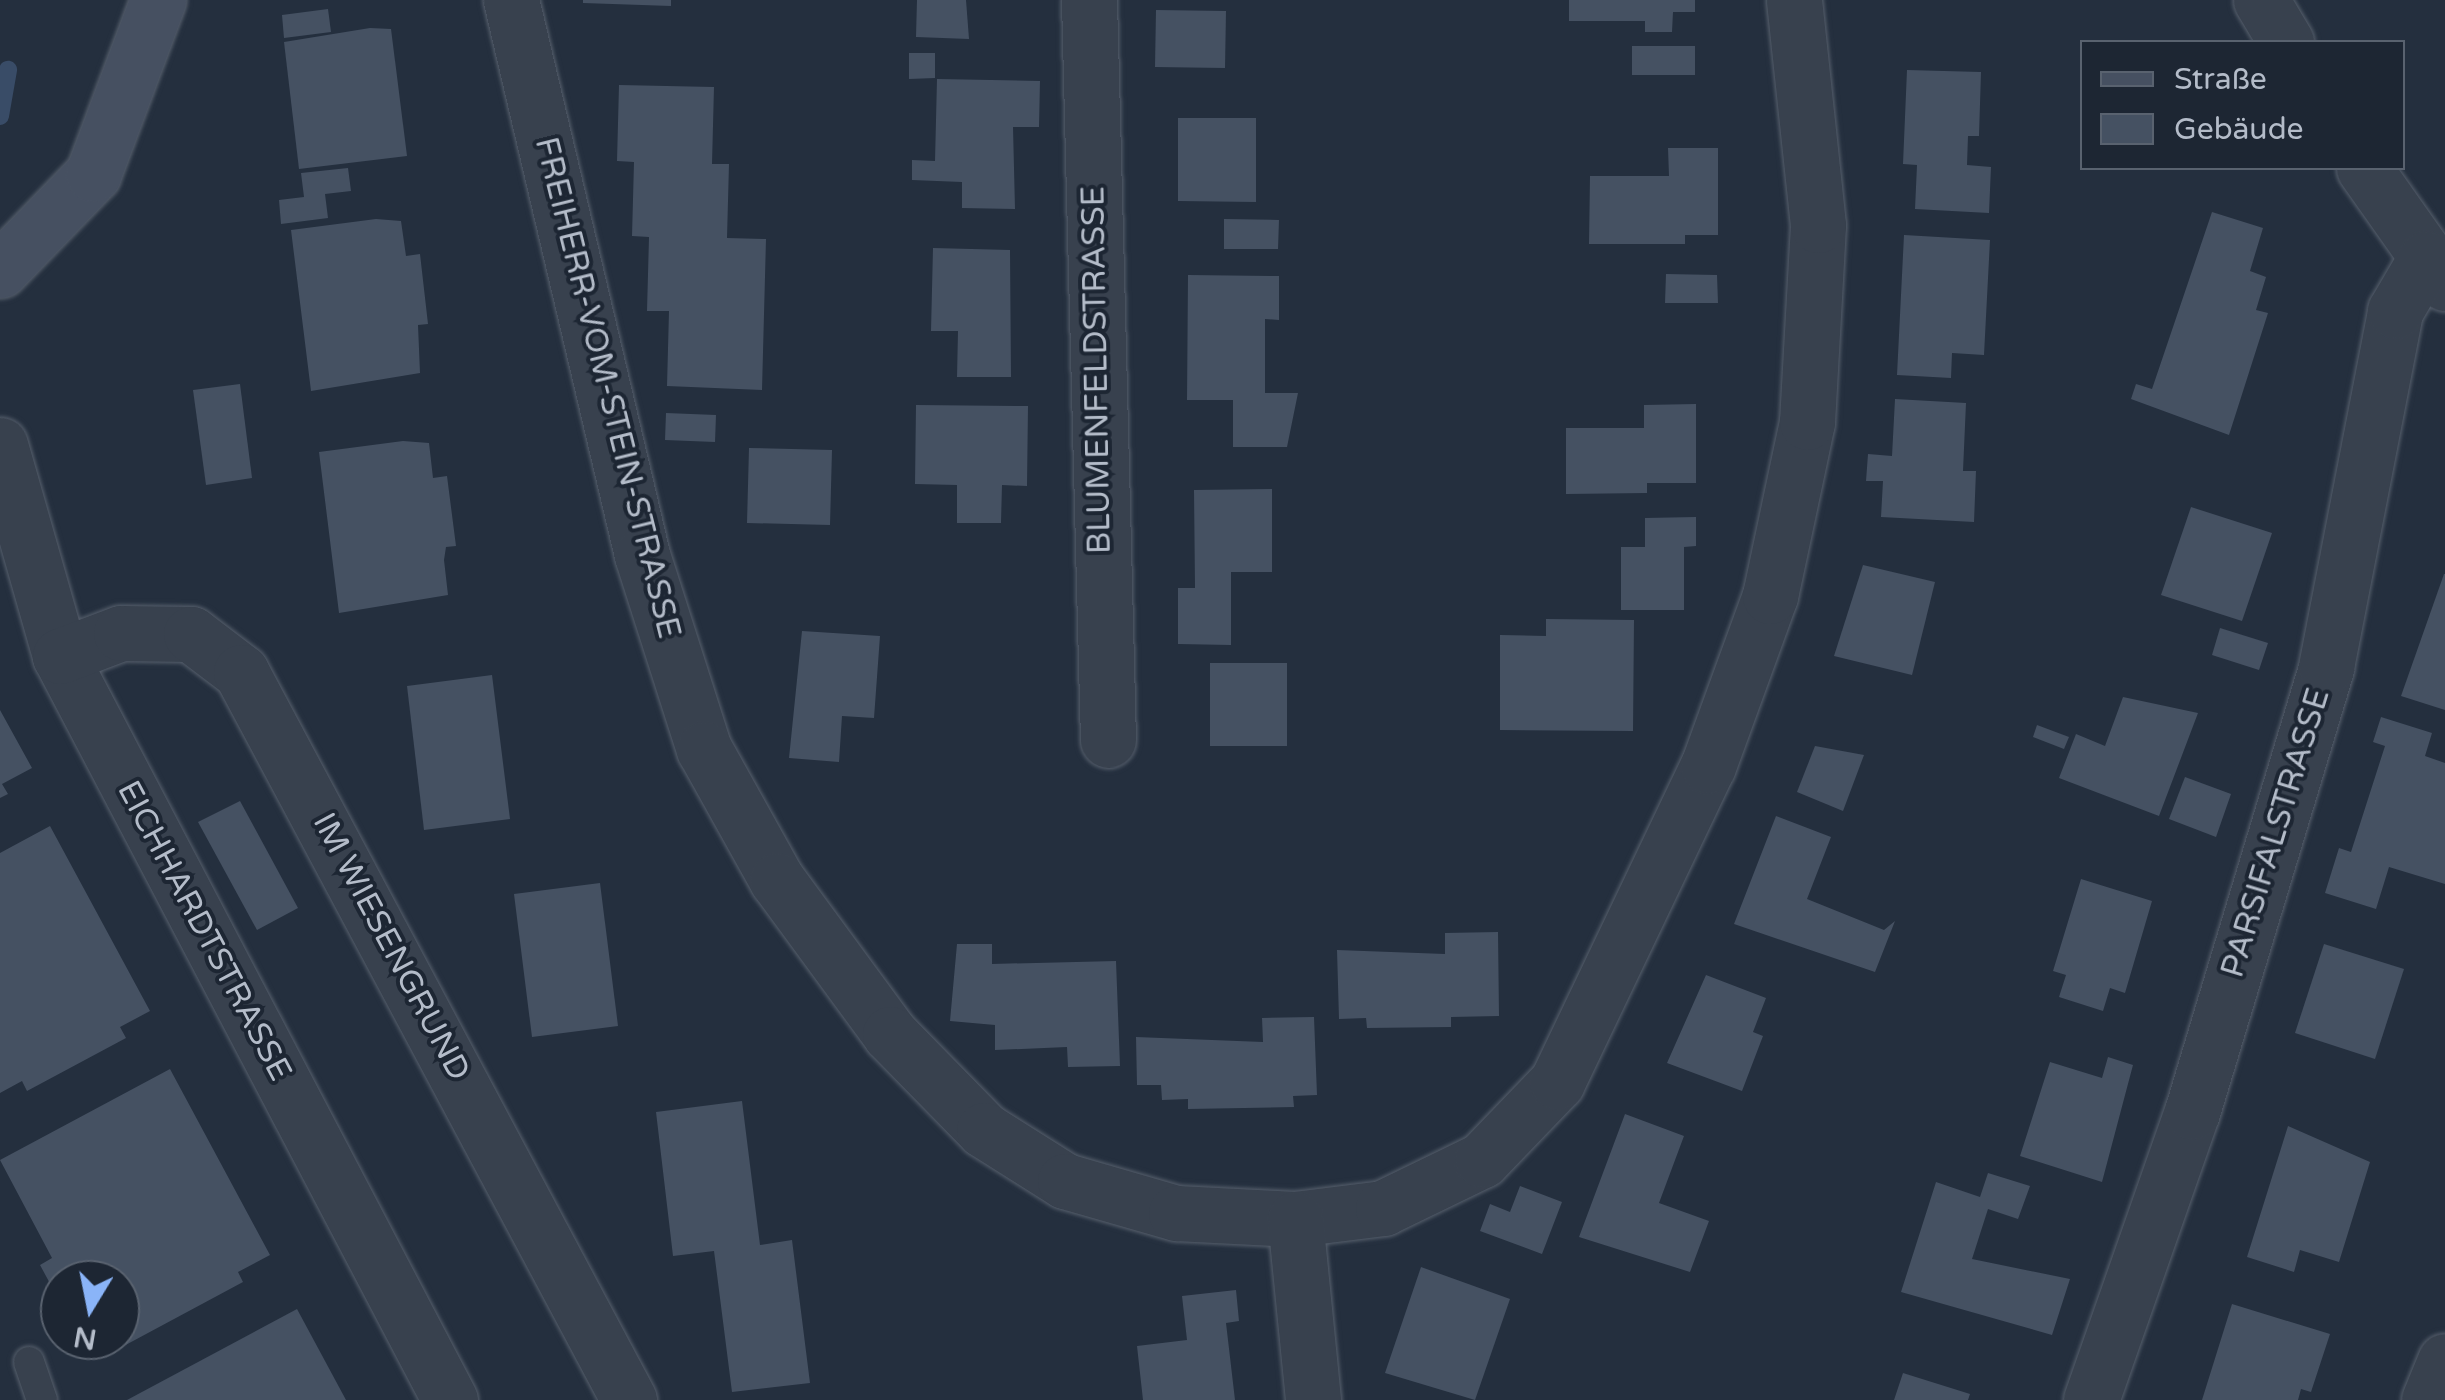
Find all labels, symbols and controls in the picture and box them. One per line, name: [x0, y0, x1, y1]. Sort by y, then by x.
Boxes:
legend: [2080, 40, 2405, 170]
text: Straße: [2174, 61, 2267, 98]
text: Gebäude: [2174, 111, 2304, 148]
street label: FREIHERR-VOM-STEIN-STRASSE: [526, 133, 688, 643]
street label: BLUMENFELDSTRASSE: [1075, 186, 1119, 554]
street label: PARSIFALSTRASSE: [2214, 684, 2338, 982]
street label: EICHHARDTSTRASSE: [109, 775, 299, 1087]
street label: IM WIESENGRUND: [304, 807, 478, 1087]
north arrow: [40, 1260, 140, 1360]
text: N: [71, 1319, 99, 1356]

